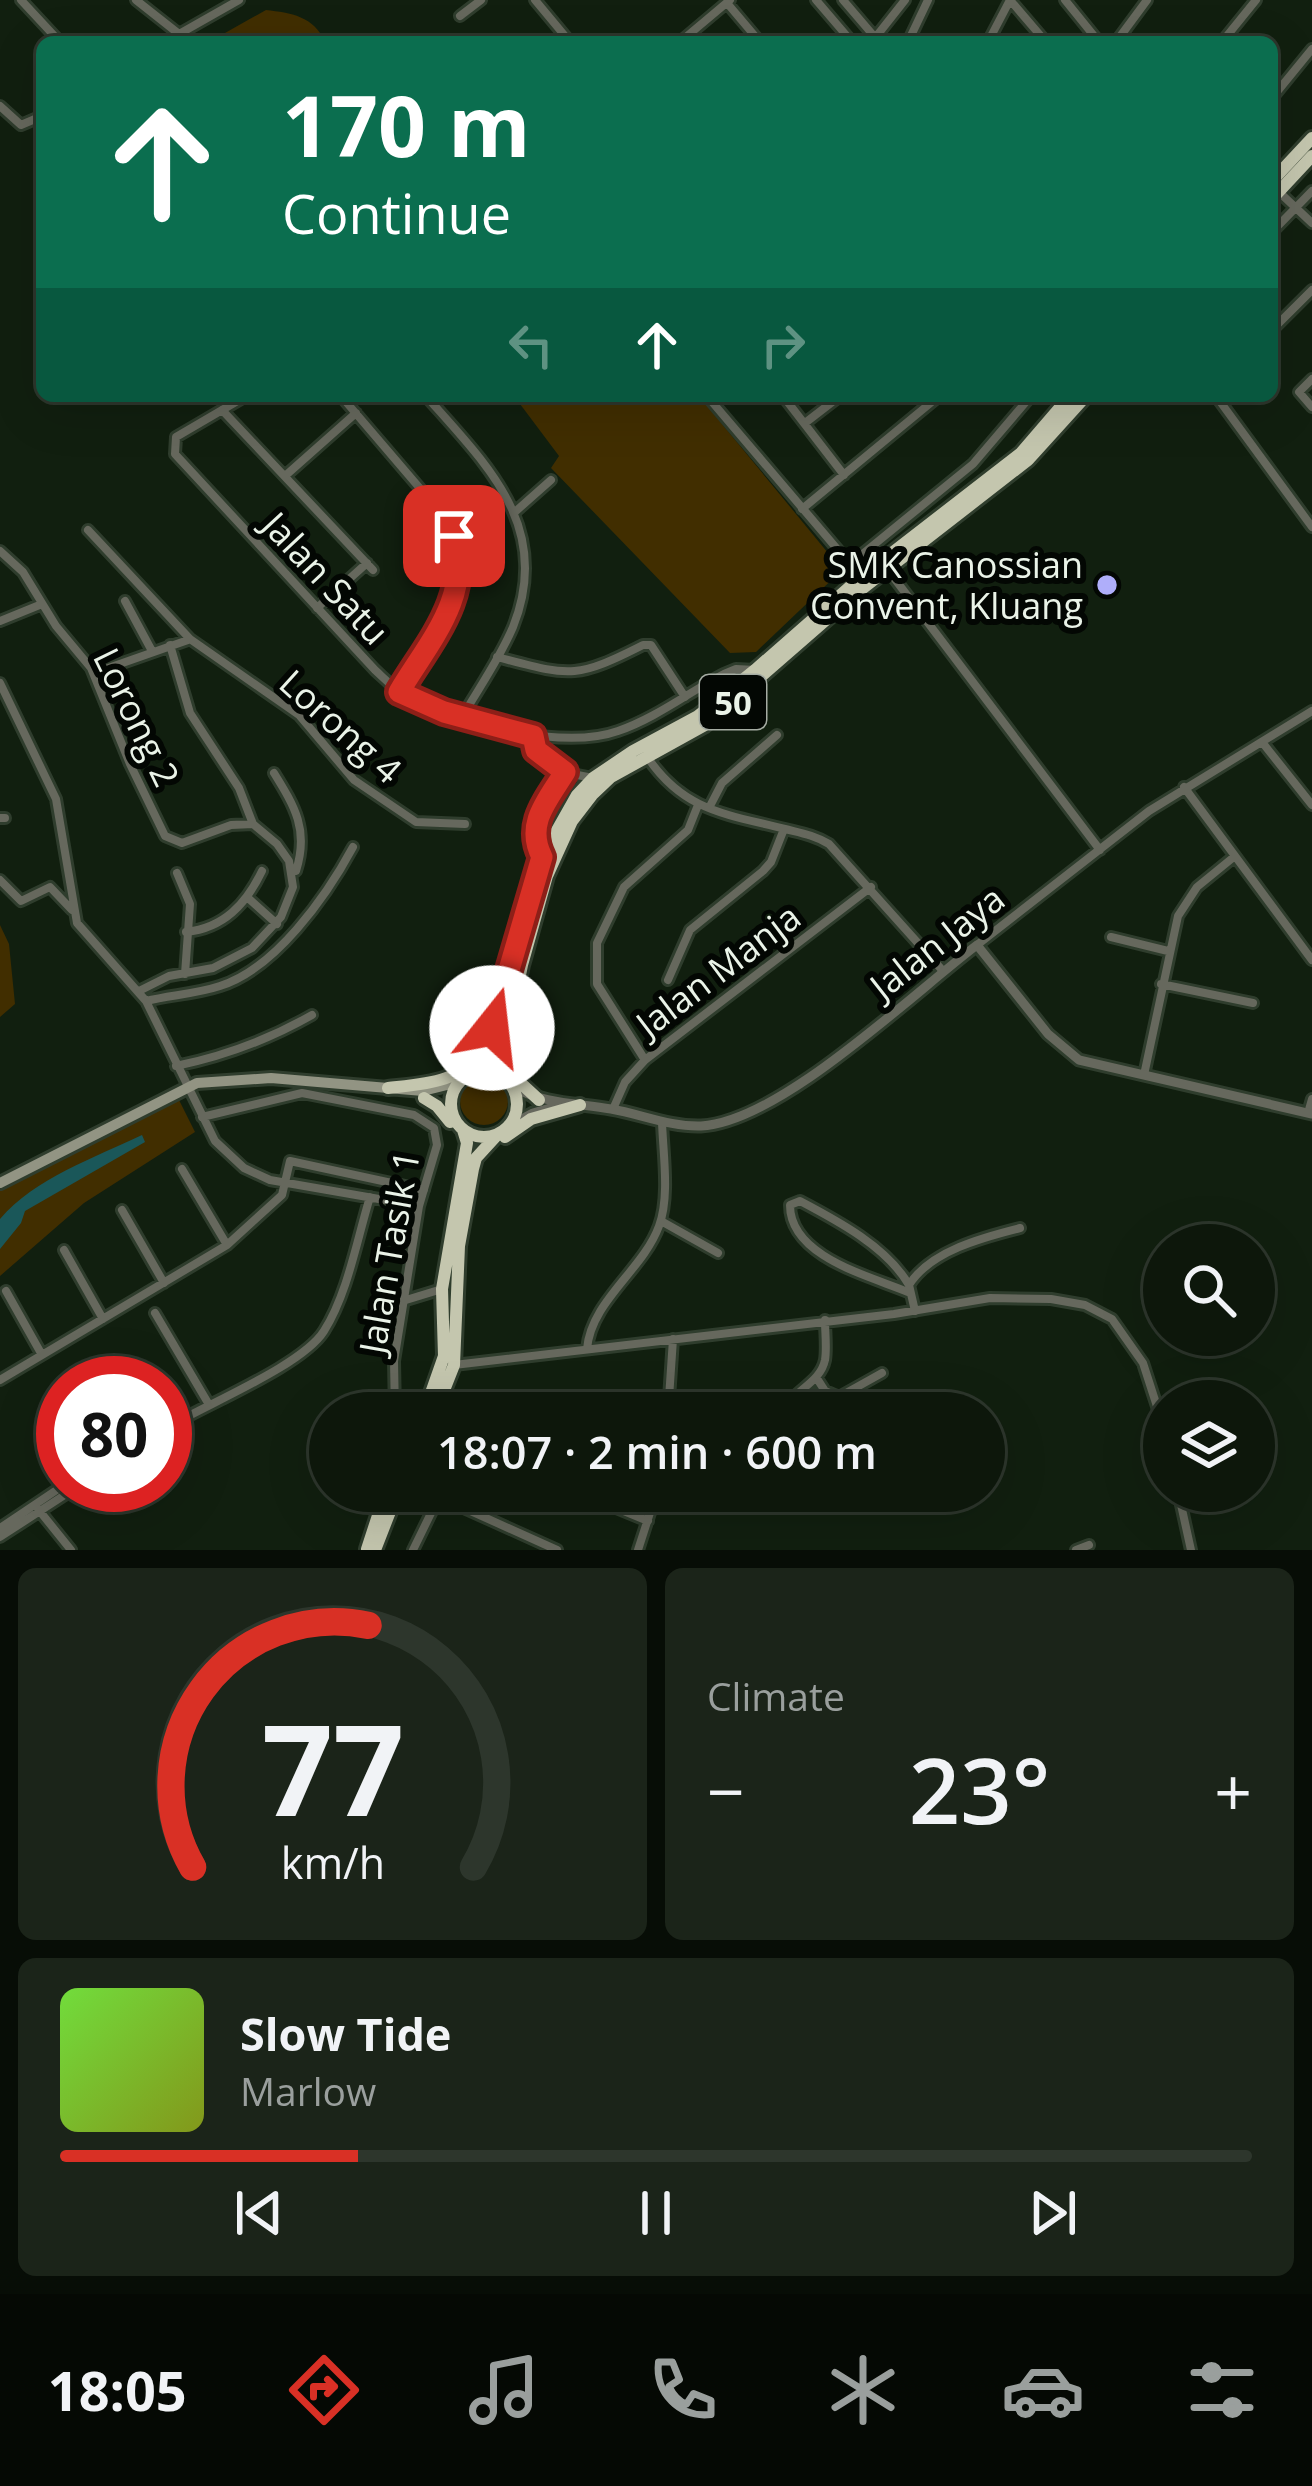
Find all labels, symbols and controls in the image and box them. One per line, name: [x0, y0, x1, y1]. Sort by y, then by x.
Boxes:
text: 170 m: [282, 67, 530, 182]
icon: ahead: [84, 84, 240, 240]
text: Continue: [282, 176, 511, 250]
icon: left: [498, 312, 564, 378]
icon: ahead: [624, 312, 690, 378]
icon: right: [750, 312, 816, 378]
pin: [403, 485, 505, 587]
street label: Jalan Satu: [250, 499, 400, 655]
icon: arrive: [421, 503, 487, 569]
place label: SMK Canossian Convent, Kluang: [810, 540, 1083, 630]
marker: SMK Canossian Convent, Kluang: [1094, 572, 1120, 598]
street label: Lorong 2: [82, 640, 192, 794]
street label: Lorong 4: [269, 658, 413, 794]
road number: 50: [700, 675, 766, 729]
street label: Jalan Jaya: [857, 874, 1014, 1012]
street label: Jalan Manja: [623, 892, 810, 1050]
position arrow: [429, 965, 555, 1091]
street label: Jalan Tasik 1: [347, 1147, 431, 1360]
map controls: [1143, 1224, 1275, 1512]
button: search: [1143, 1224, 1275, 1356]
speed limit sign: 80: [36, 1356, 192, 1512]
button: layers: [1143, 1380, 1275, 1512]
text: 18:07 · 2 min · 600 m: [437, 1421, 877, 1482]
text: Climate: [707, 1669, 845, 1722]
text: 77: [261, 1683, 404, 1853]
text: 23°: [909, 1728, 1050, 1850]
text: −: [707, 1745, 745, 1835]
text: +: [1214, 1745, 1252, 1835]
text: km/h: [280, 1833, 385, 1892]
text: Slow Tide: [240, 2003, 451, 2064]
text: Marlow: [240, 2064, 376, 2117]
icon: previous: [226, 2180, 292, 2246]
icon: pause: [623, 2180, 689, 2246]
icon: next: [1020, 2180, 1086, 2246]
icon: directions: [282, 2348, 366, 2432]
icon: music: [462, 2348, 546, 2432]
icon: phone: [641, 2348, 725, 2432]
icon: climate: [821, 2348, 905, 2432]
icon: car: [1001, 2348, 1085, 2432]
icon: filters: [1180, 2348, 1264, 2432]
text: 18:05: [48, 2353, 187, 2427]

